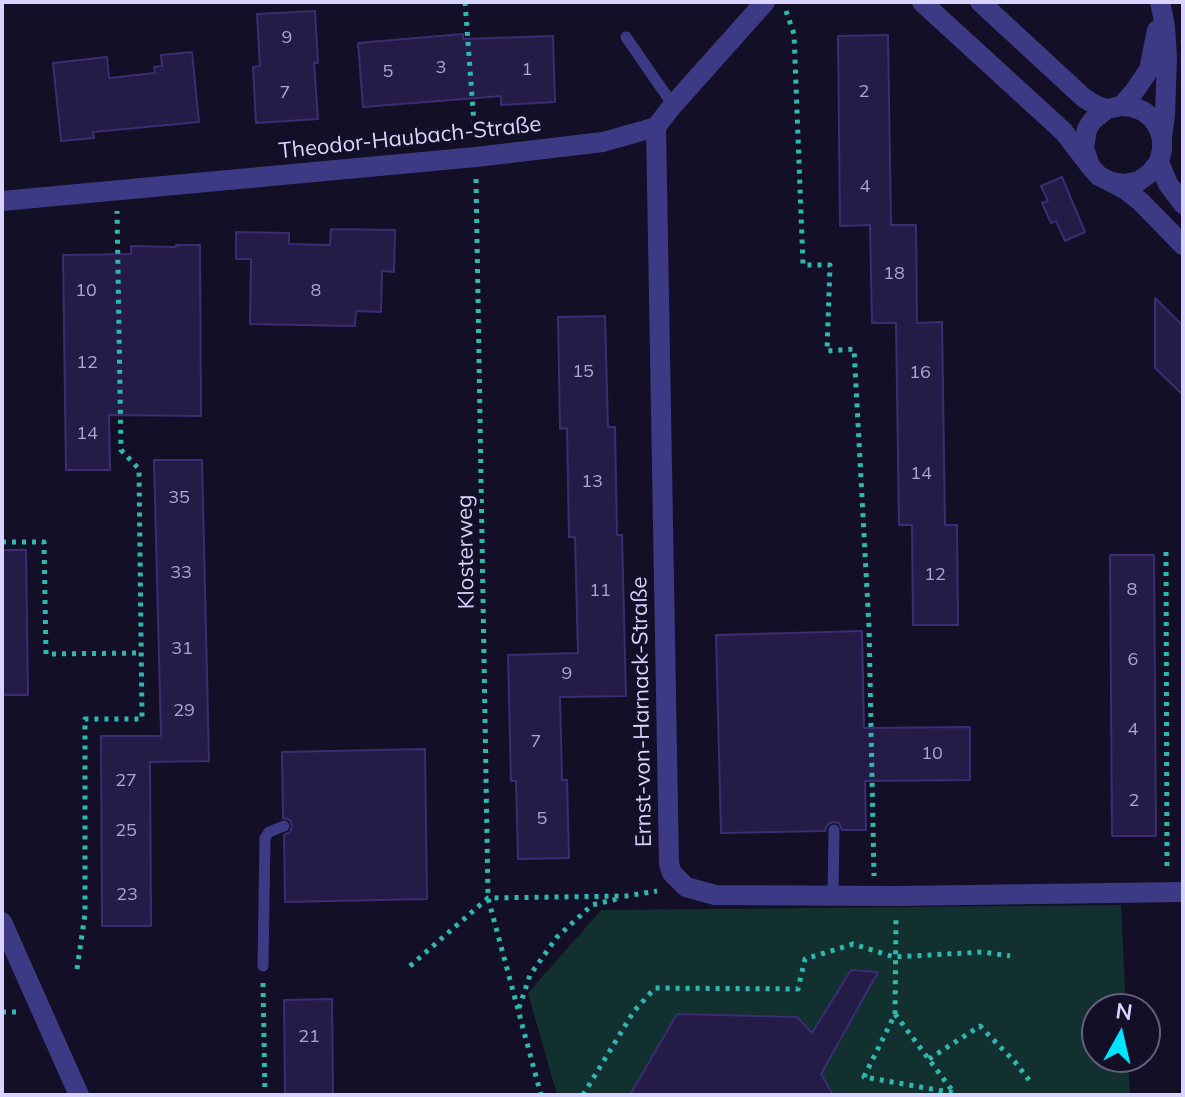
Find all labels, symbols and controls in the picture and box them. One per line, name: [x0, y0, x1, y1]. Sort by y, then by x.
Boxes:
house number: 9: [282, 27, 292, 49]
house number: 3: [436, 57, 446, 79]
house number: 1: [522, 59, 532, 81]
house number: 5: [383, 61, 393, 83]
house number: 2: [859, 81, 869, 103]
house number: 7: [280, 82, 290, 104]
street label: Theodor-Haubach-Straße: [278, 111, 542, 165]
house number: 4: [860, 176, 870, 198]
house number: 18: [883, 263, 905, 285]
house number: 10: [75, 280, 97, 302]
house number: 8: [311, 280, 321, 302]
house number: 12: [76, 352, 98, 374]
house number: 15: [572, 361, 594, 383]
house number: 16: [909, 362, 931, 384]
house number: 14: [76, 423, 98, 445]
house number: 14: [910, 463, 932, 485]
house number: 13: [581, 471, 603, 493]
house number: 35: [168, 487, 190, 509]
street label: Klosterweg: [452, 494, 480, 610]
house number: 33: [170, 562, 192, 584]
house number: 12: [924, 564, 946, 586]
street label: Ernst-von-Harnack-Straße: [626, 577, 658, 847]
house number: 8: [1127, 579, 1137, 601]
house number: 11: [589, 580, 611, 602]
house number: 31: [171, 638, 193, 660]
house number: 6: [1128, 649, 1138, 671]
house number: 9: [562, 663, 572, 685]
house number: 29: [173, 700, 195, 722]
house number: 4: [1128, 719, 1138, 741]
house number: 7: [531, 731, 541, 753]
house number: 10: [921, 743, 943, 765]
house number: 27: [115, 770, 137, 792]
house number: 2: [1129, 790, 1139, 812]
house number: 5: [537, 808, 547, 830]
house number: 25: [115, 820, 137, 842]
house number: 23: [116, 884, 138, 906]
north arrow: [1081, 993, 1161, 1073]
text: N: [1114, 996, 1134, 1026]
house number: 21: [298, 1026, 320, 1048]

